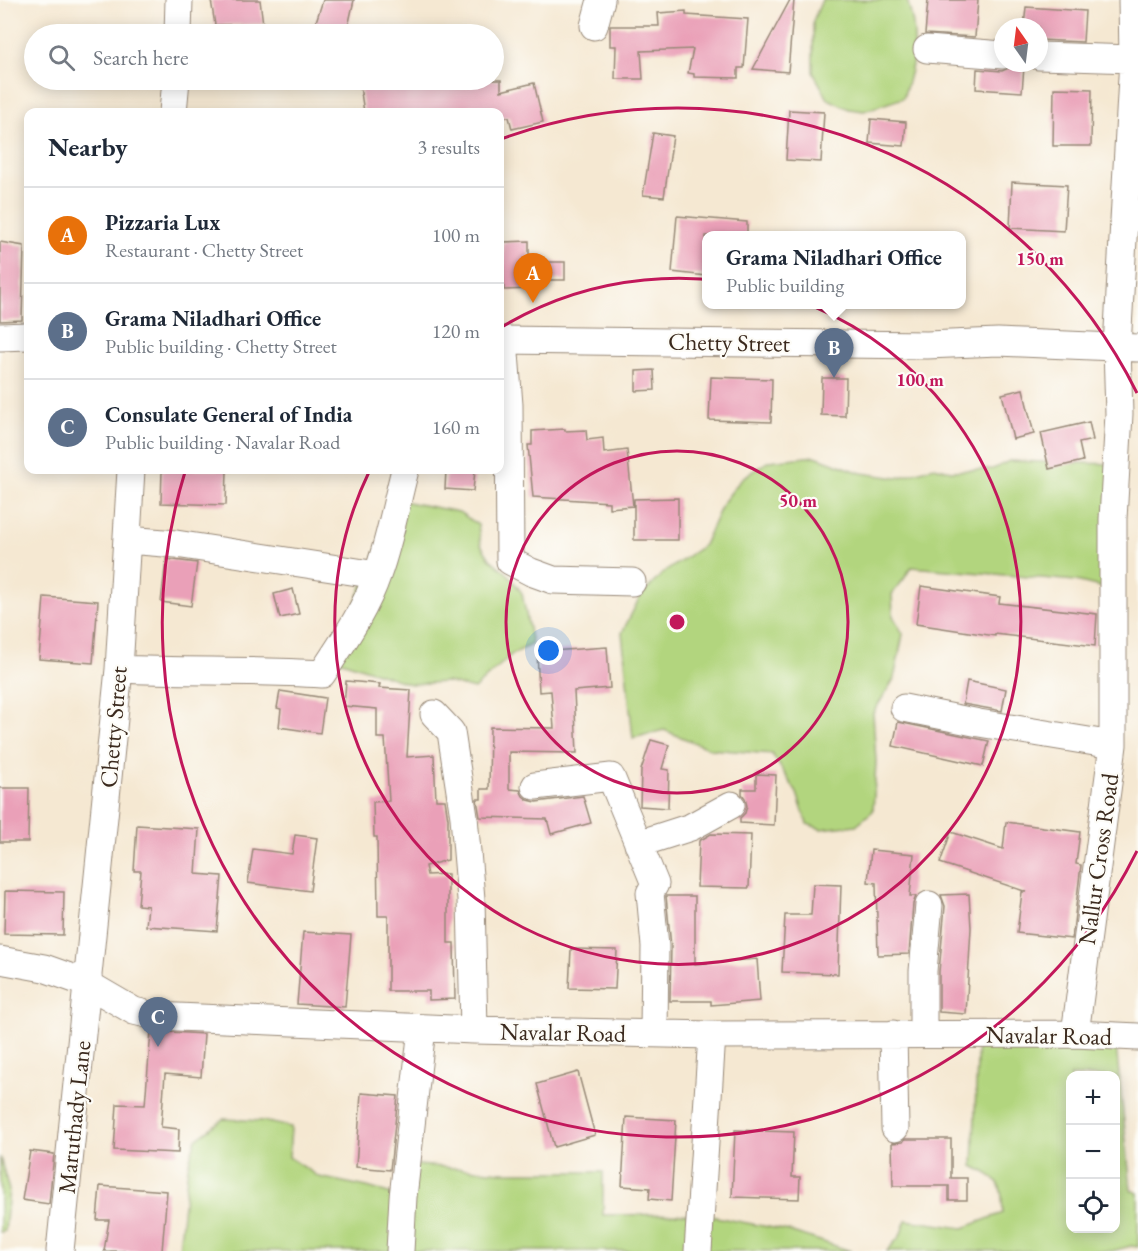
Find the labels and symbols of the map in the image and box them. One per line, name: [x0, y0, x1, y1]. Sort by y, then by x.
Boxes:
north arrow: [994, 18, 1048, 72]
text: 150 m: [1016, 247, 1064, 270]
pin: A: [514, 254, 552, 303]
street label: Chetty Street: [668, 325, 791, 359]
pin: B: [814, 328, 854, 378]
text: 100 m: [896, 368, 944, 391]
text: 50 m: [779, 489, 817, 512]
centre of rings: [667, 612, 687, 632]
your location: [534, 636, 563, 665]
street label: Chetty Street: [92, 664, 134, 789]
street label: Nallur Cross Road: [1071, 770, 1126, 947]
pin: C: [138, 998, 178, 1047]
street label: Navalar Road: [500, 1015, 627, 1049]
street label: Navalar Road: [986, 1018, 1113, 1052]
street label: Maruthady Lane: [51, 1039, 97, 1195]

